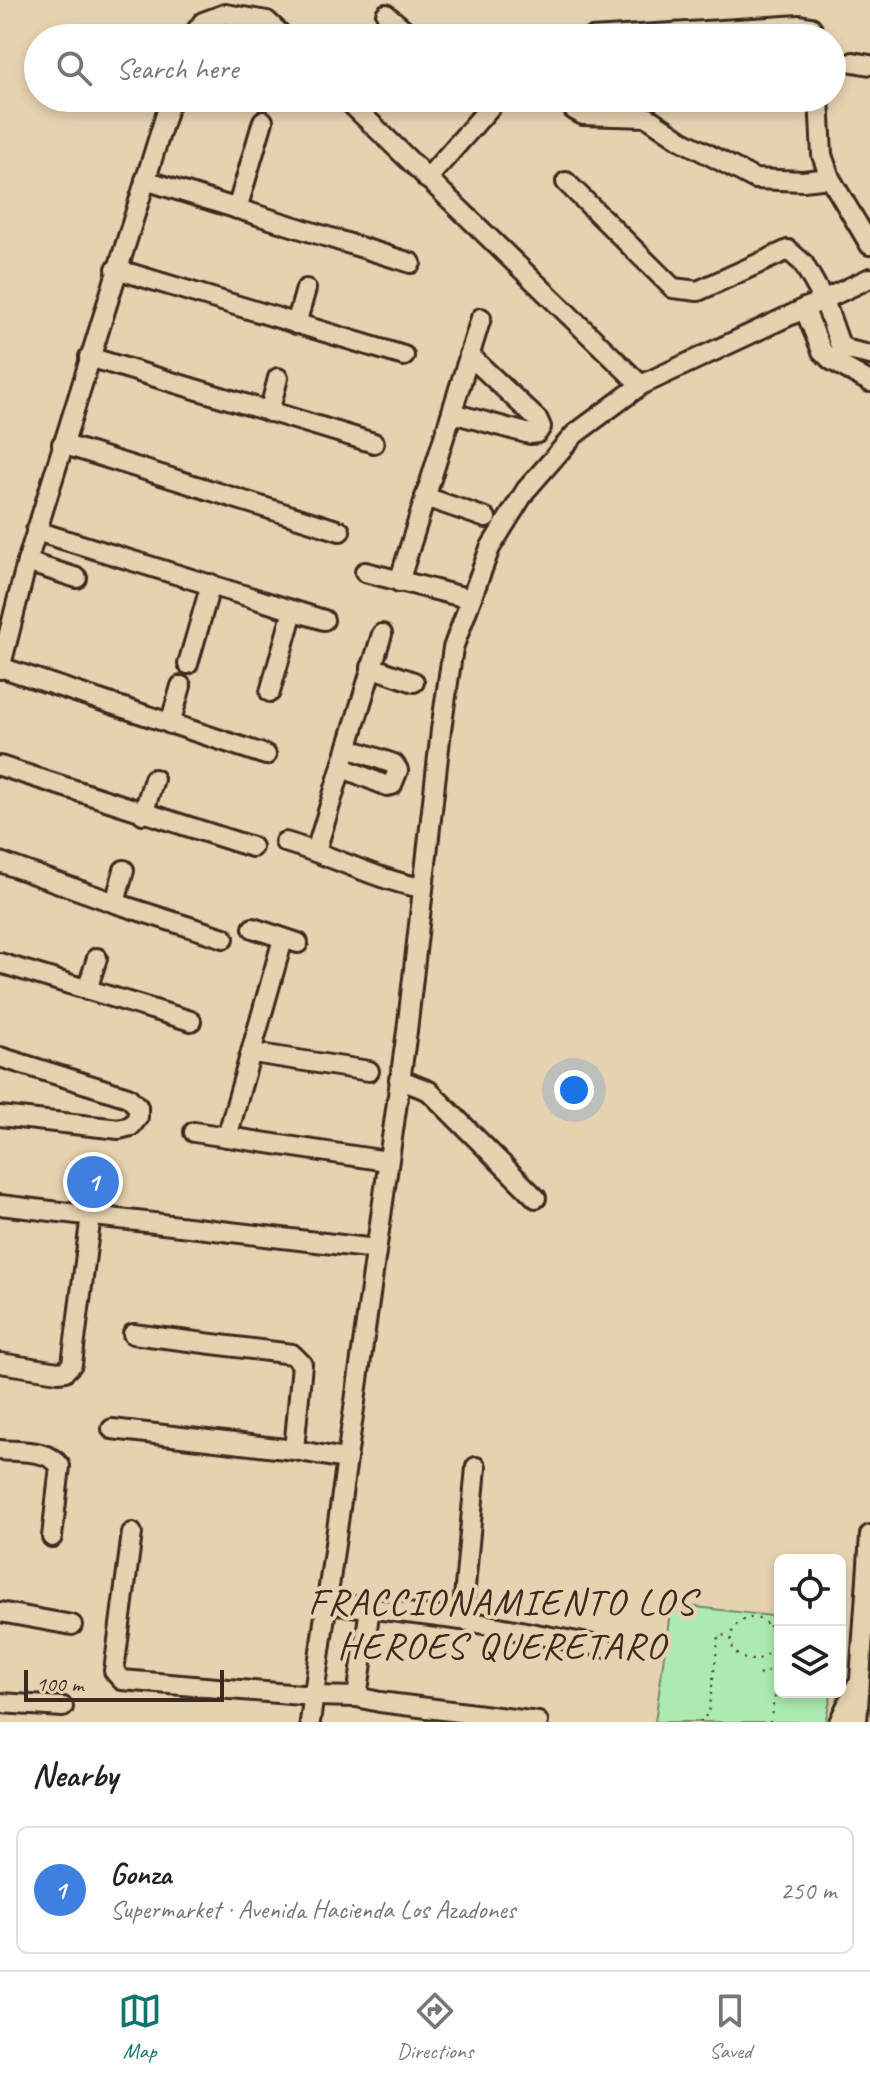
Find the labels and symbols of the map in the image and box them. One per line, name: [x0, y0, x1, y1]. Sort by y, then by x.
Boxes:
your location: [554, 1070, 594, 1110]
pin: 1: [67, 1152, 119, 1212]
district label: FRACCIONAMIENTO LOS HEROES QUERETARO: [308, 1578, 702, 1669]
scale bar: [24, 1666, 224, 1702]

